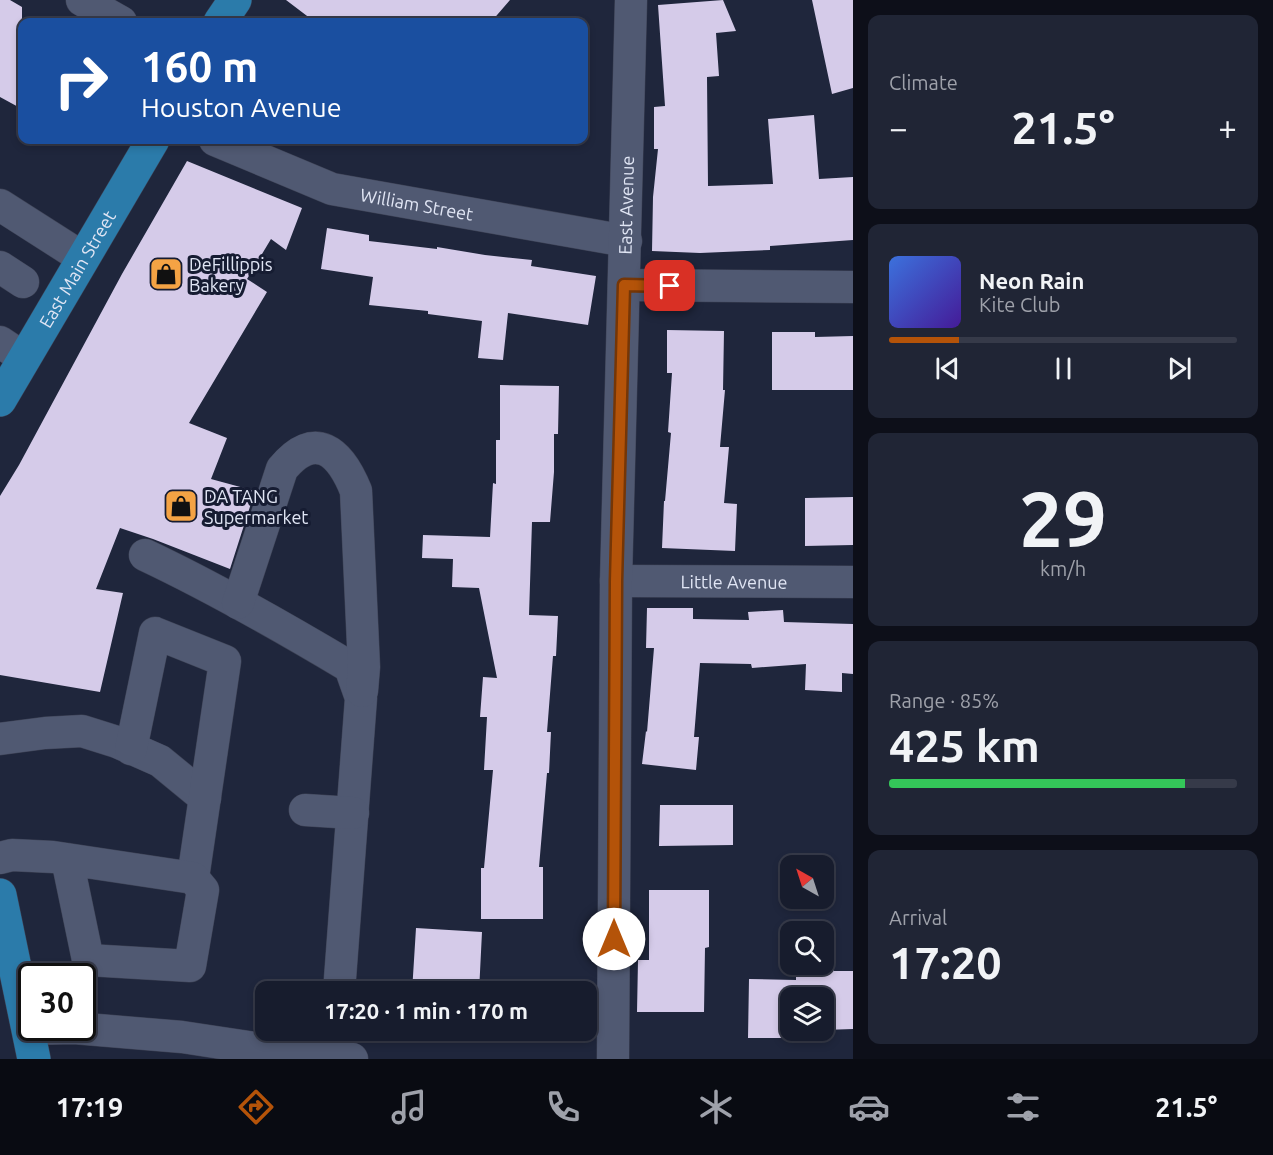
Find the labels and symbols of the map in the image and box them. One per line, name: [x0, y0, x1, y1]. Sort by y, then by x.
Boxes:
street label: East Avenue: [614, 155, 637, 255]
street label: William Street: [359, 184, 475, 224]
street label: East Main Street: [35, 207, 119, 331]
place label: DeFillippis Bakery: [189, 254, 273, 295]
shop icon: DeFillippis Bakery: [148, 256, 184, 292]
pin: [644, 260, 695, 311]
place label: DA TANG Supermarket: [204, 486, 308, 527]
shop icon: DA TANG Supermarket: [163, 488, 199, 524]
street label: Little Avenue: [680, 571, 788, 592]
north arrow: [780, 855, 834, 909]
position arrow: [582, 907, 646, 971]
speed limit sign: 30: [18, 963, 96, 1041]

